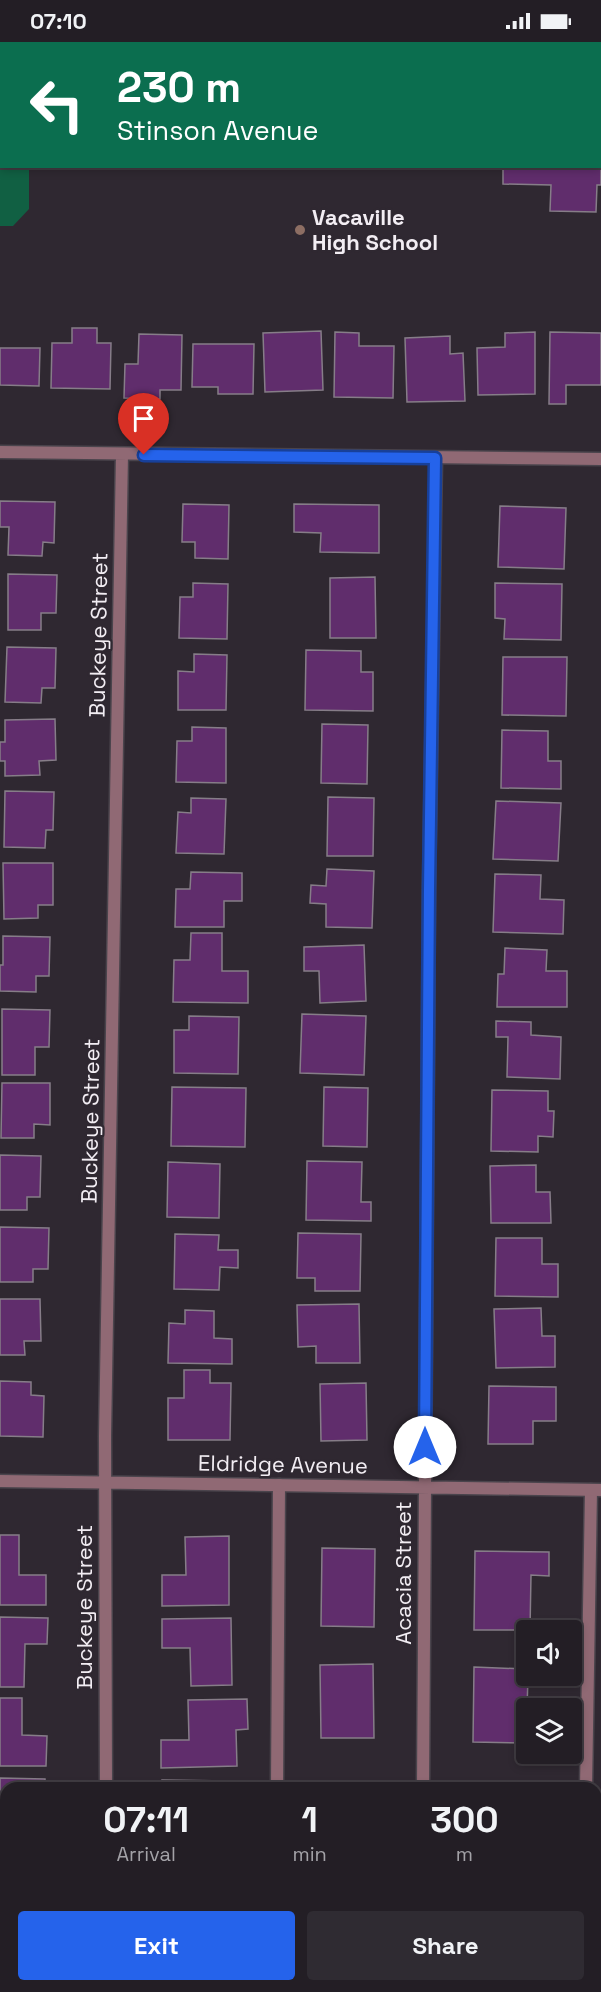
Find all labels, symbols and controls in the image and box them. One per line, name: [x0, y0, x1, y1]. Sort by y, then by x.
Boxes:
text: 07:10: [30, 7, 87, 35]
text: 230 m: [117, 61, 241, 114]
icon: left: [18, 66, 96, 144]
text: Stinson Avenue: [117, 113, 319, 148]
place label: Vacaville High School: [312, 203, 438, 256]
marker: Vacaville High School: [293, 223, 307, 237]
pin: [118, 393, 169, 455]
icon: arrive: [127, 402, 160, 435]
street label: Buckeye Street: [83, 552, 113, 718]
street label: Buckeye Street: [75, 1038, 105, 1204]
position arrow: [393, 1415, 457, 1479]
street label: Eldridge Avenue: [198, 1449, 368, 1479]
street label: Acacia Street: [389, 1501, 417, 1645]
street label: Buckeye Street: [70, 1525, 98, 1689]
map controls: [516, 1620, 582, 1764]
button: sound: [516, 1620, 582, 1686]
button: layers: [516, 1698, 582, 1764]
text: 07:11: [103, 1797, 189, 1843]
text: 1: [302, 1797, 318, 1843]
text: 300: [430, 1797, 499, 1843]
text: Arrival: [117, 1841, 176, 1867]
text: min: [292, 1841, 327, 1867]
text: m: [456, 1841, 473, 1867]
button: Exit: [18, 1911, 295, 1980]
button: Share: [307, 1911, 584, 1980]

